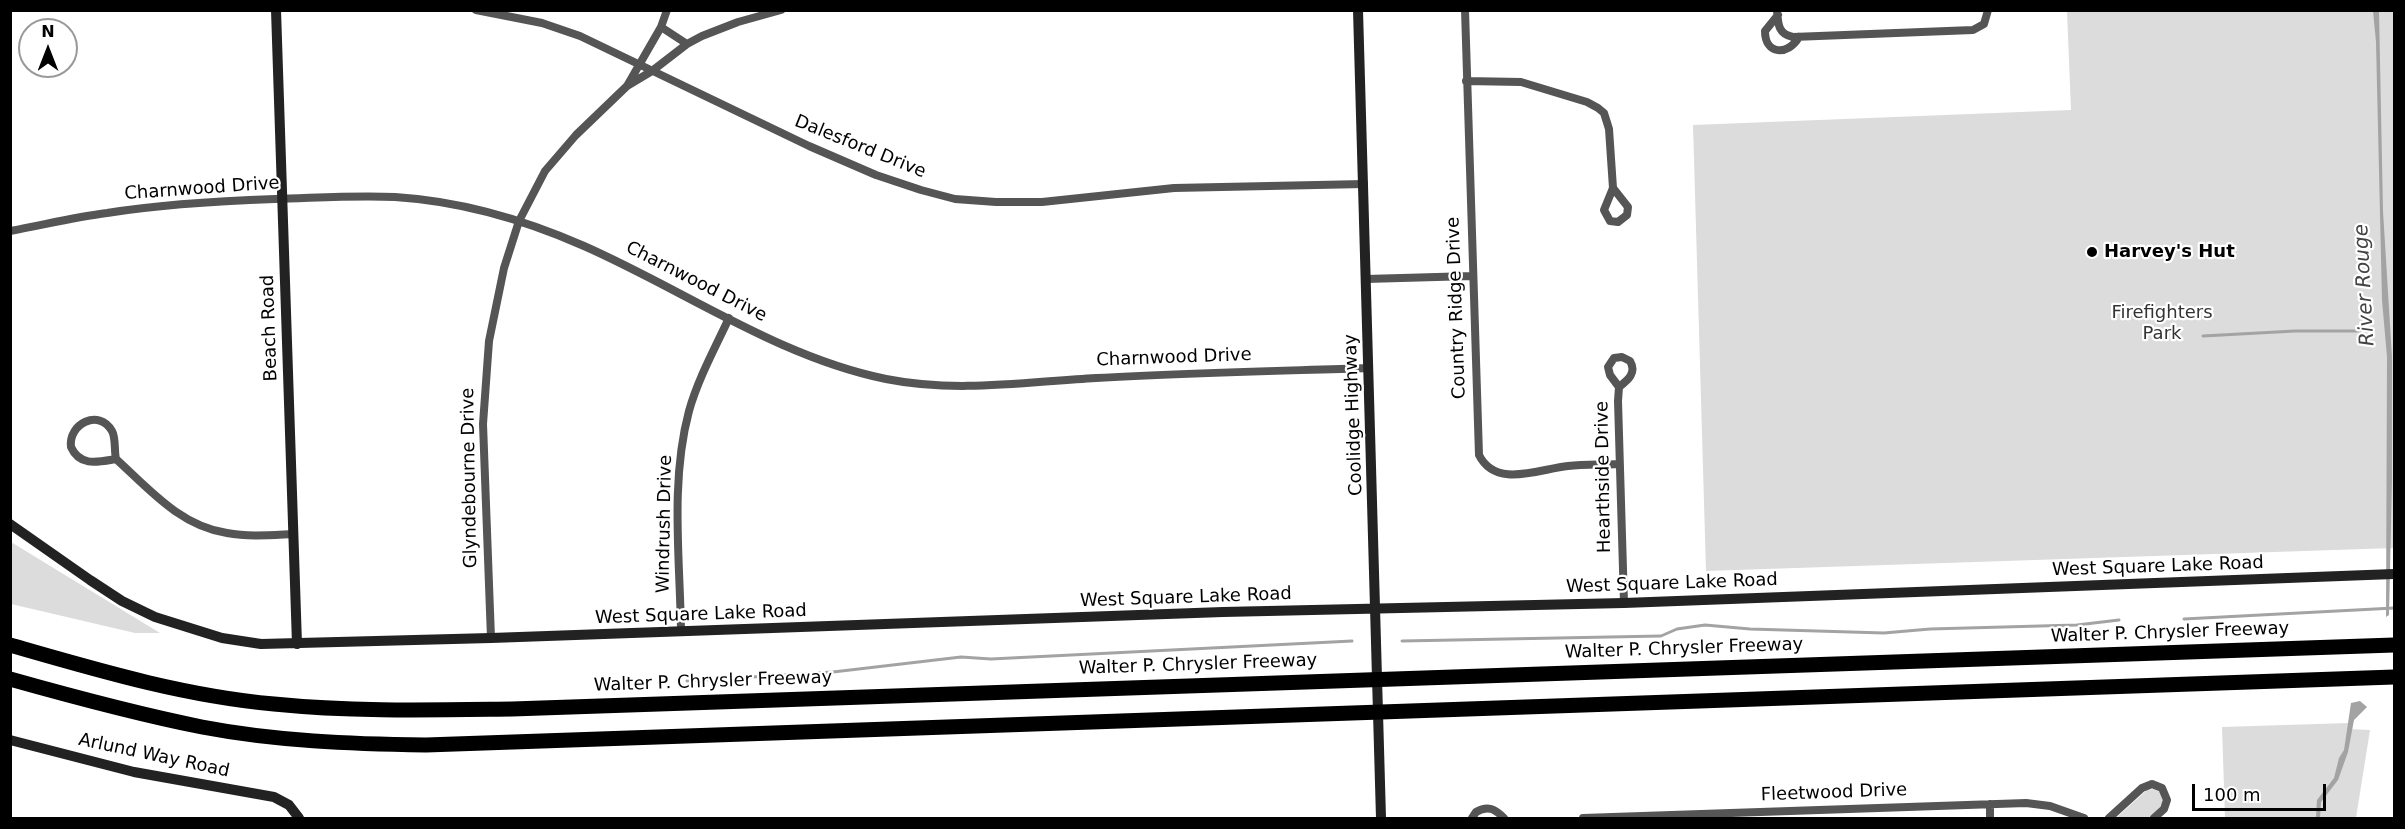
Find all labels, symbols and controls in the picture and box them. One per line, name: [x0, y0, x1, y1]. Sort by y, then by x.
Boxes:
north arrow: [18, 18, 78, 78]
text: N: [41, 22, 55, 41]
street label: Dalesford Drive: [791, 111, 929, 183]
street label: Charnwood Drive: [124, 173, 280, 205]
street label: Country Ridge Drive: [1443, 216, 1471, 400]
water label: River Rouge: [2350, 223, 2380, 347]
street label: Charnwood Drive: [622, 237, 770, 327]
place label: Harvey's Hut: [2104, 241, 2235, 263]
marker: Harvey's Hut: [2085, 245, 2099, 259]
street label: Beach Road: [257, 274, 283, 382]
park label: Firefighters Park: [2111, 302, 2213, 344]
street label: Coolidge Highway: [1340, 334, 1368, 496]
street label: Charnwood Drive: [1096, 344, 1252, 372]
street label: Glyndebourne Drive: [458, 388, 482, 568]
street label: Hearthside Drive: [1592, 401, 1616, 553]
street label: Windrush Drive: [653, 455, 677, 593]
street label: West Square Lake Road: [2052, 553, 2264, 581]
street label: West Square Lake Road: [1566, 570, 1778, 598]
street label: West Square Lake Road: [1080, 584, 1292, 612]
street label: West Square Lake Road: [595, 601, 807, 629]
street label: Walter P. Chrysler Freeway: [2050, 618, 2290, 648]
street label: Walter P. Chrysler Freeway: [1564, 634, 1804, 664]
street label: Walter P. Chrysler Freeway: [1078, 650, 1318, 680]
street label: Walter P. Chrysler Freeway: [593, 667, 833, 697]
street label: Arlund Way Road: [76, 729, 232, 783]
scale bar: [2195, 772, 2328, 810]
street label: Fleetwood Drive: [1760, 780, 1908, 806]
text: 100 m: [2203, 784, 2261, 805]

